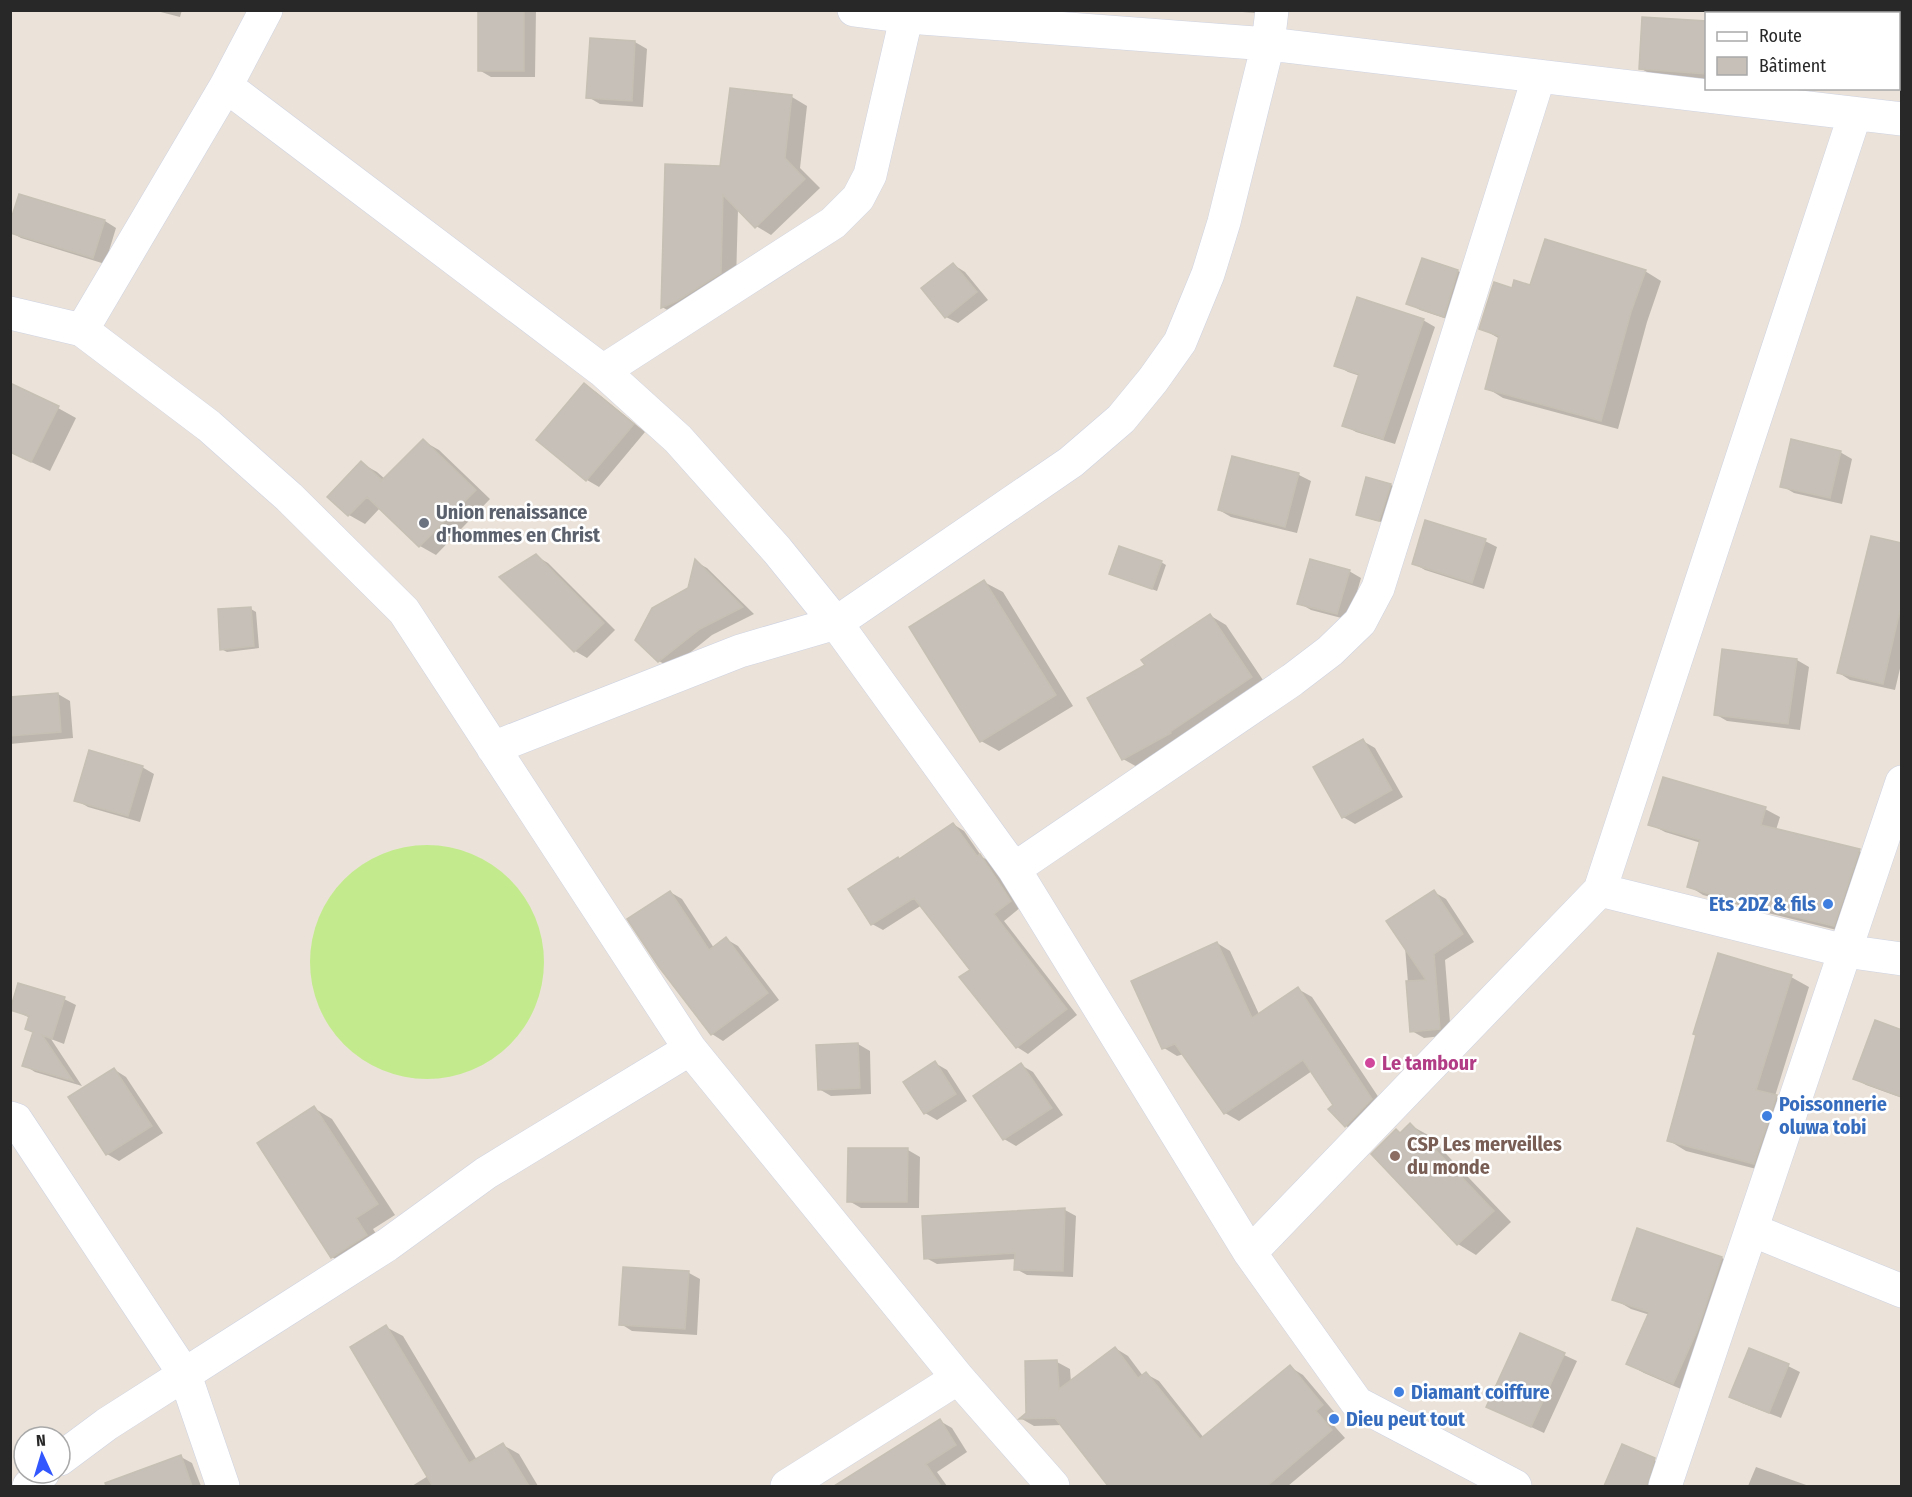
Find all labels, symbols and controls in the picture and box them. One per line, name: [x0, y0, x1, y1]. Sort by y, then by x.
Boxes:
legend: [1705, 12, 1900, 90]
text: Route: [1759, 25, 1802, 47]
text: Bâtiment: [1759, 55, 1826, 77]
place label: Union renaissance d'hommes en Christ: [436, 500, 601, 547]
marker: Union renaissance d'hommes en Christ: [417, 516, 431, 530]
place label: Ets 2DZ & fils: [1709, 892, 1816, 916]
marker: Ets 2DZ & fils: [1821, 897, 1835, 911]
place label: Le tambour: [1382, 1051, 1477, 1075]
marker: Le tambour: [1363, 1056, 1377, 1070]
place label: Poissonnerie oluwa tobi: [1779, 1092, 1887, 1139]
marker: Poissonnerie oluwa tobi: [1760, 1109, 1774, 1123]
place label: CSP Les merveilles du monde: [1407, 1132, 1562, 1179]
marker: CSP Les merveilles du monde: [1388, 1149, 1402, 1163]
place label: Diamant coiffure: [1411, 1380, 1550, 1404]
marker: Diamant coiffure: [1392, 1385, 1406, 1399]
place label: Dieu peut tout: [1346, 1407, 1466, 1431]
marker: Dieu peut tout: [1327, 1412, 1341, 1426]
north arrow: [12, 1425, 72, 1485]
text: N: [36, 1431, 46, 1450]

